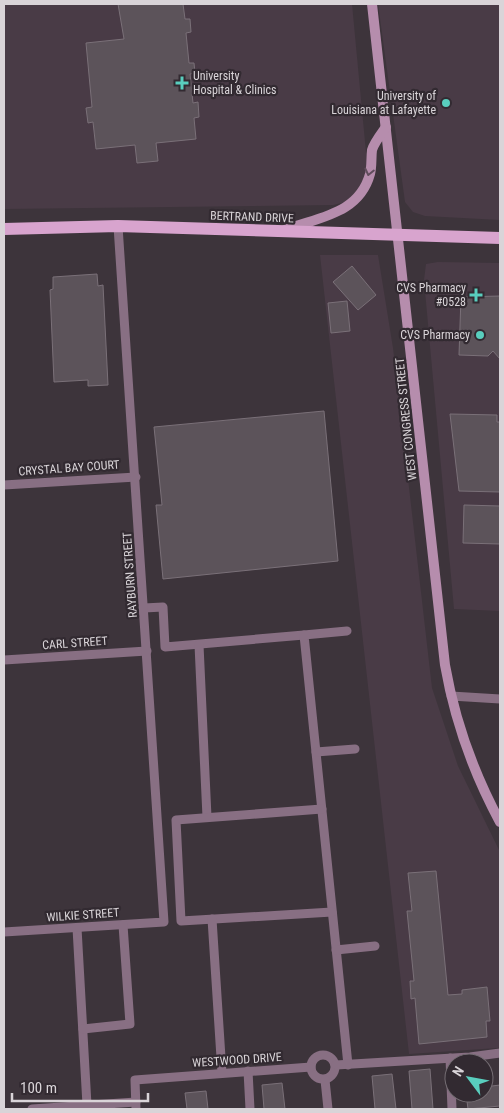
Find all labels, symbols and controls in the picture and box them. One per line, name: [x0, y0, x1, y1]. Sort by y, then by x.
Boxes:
place label: University Hospital & Clinics: [193, 69, 277, 97]
marker: University Hospital & Clinics: [175, 76, 189, 90]
place label: University of Louisiana at Lafayette: [331, 89, 436, 117]
marker: University of Louisiana at Lafayette: [440, 97, 452, 109]
one-way arrow: [364, 167, 375, 176]
street label: BERTRAND DRIVE: [210, 209, 294, 225]
place label: CVS Pharmacy #0528: [396, 281, 466, 309]
marker: CVS Pharmacy #0528: [470, 289, 482, 301]
place label: CVS Pharmacy: [400, 328, 470, 342]
marker: CVS Pharmacy: [474, 329, 486, 341]
street label: WEST CONGRESS STREET: [393, 357, 419, 481]
street label: CRYSTAL BAY COURT: [18, 457, 120, 479]
street label: RAYBURN STREET: [120, 532, 140, 618]
street label: CARL STREET: [42, 634, 108, 652]
street label: WILKIE STREET: [46, 905, 120, 925]
street label: WESTWOOD DRIVE: [192, 1050, 282, 1070]
north arrow: [444, 1053, 494, 1103]
text: N: [449, 1063, 467, 1079]
scale bar: [12, 1070, 149, 1102]
text: 100 m: [20, 1079, 57, 1097]

